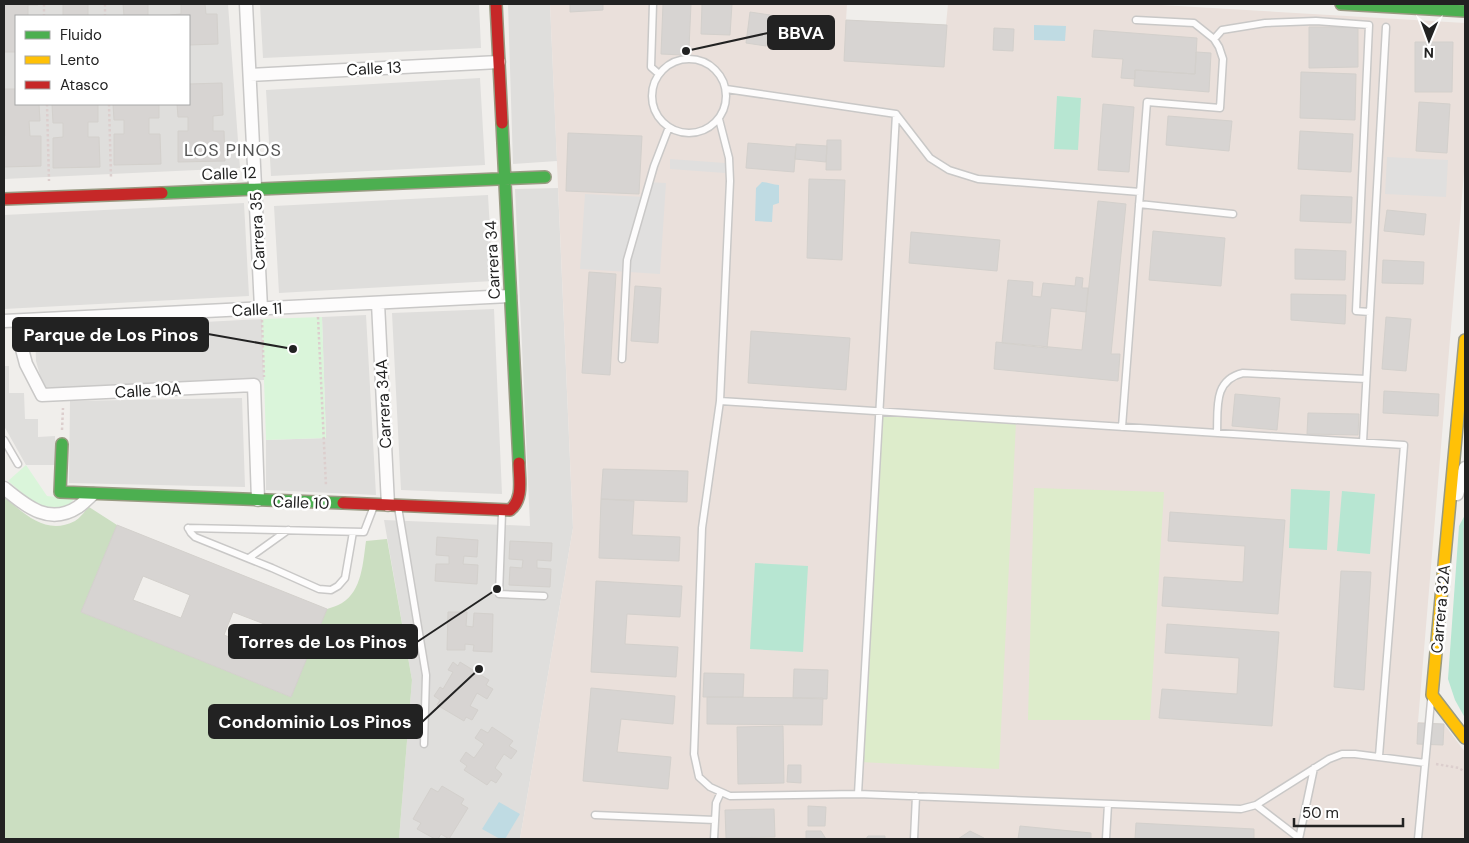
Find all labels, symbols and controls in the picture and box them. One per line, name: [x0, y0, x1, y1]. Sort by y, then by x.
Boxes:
legend: [15, 15, 190, 105]
north arrow: [1404, 15, 1454, 65]
callout: BBVA: [768, 16, 834, 49]
text: BBVA: [778, 21, 824, 45]
text: Fluido: [60, 25, 102, 45]
text: N: [1424, 44, 1434, 62]
text: Lento: [60, 50, 99, 70]
street label: Calle 13: [346, 57, 402, 80]
text: Atasco: [60, 75, 108, 95]
district label: LOS PINOS: [184, 138, 282, 162]
street label: Calle 12: [201, 162, 257, 185]
street label: Carrera 35: [245, 191, 270, 271]
street label: Carrera 34: [480, 220, 505, 300]
street label: Calle 11: [231, 298, 283, 321]
callout: Parque de Los Pinos: [13, 318, 208, 351]
text: Parque de Los Pinos: [23, 323, 199, 347]
street label: Carrera 34A: [371, 358, 396, 449]
street label: Calle 10A: [114, 378, 182, 403]
street label: Calle 10: [272, 491, 330, 514]
street label: Carrera 32A: [1426, 563, 1455, 654]
callout: Torres de Los Pinos: [229, 625, 417, 658]
text: Torres de Los Pinos: [239, 630, 407, 654]
callout: Condominio Los Pinos: [209, 705, 422, 738]
text: Condominio Los Pinos: [218, 710, 412, 734]
scale bar: [1294, 796, 1403, 828]
text: 50 m: [1302, 803, 1339, 823]

